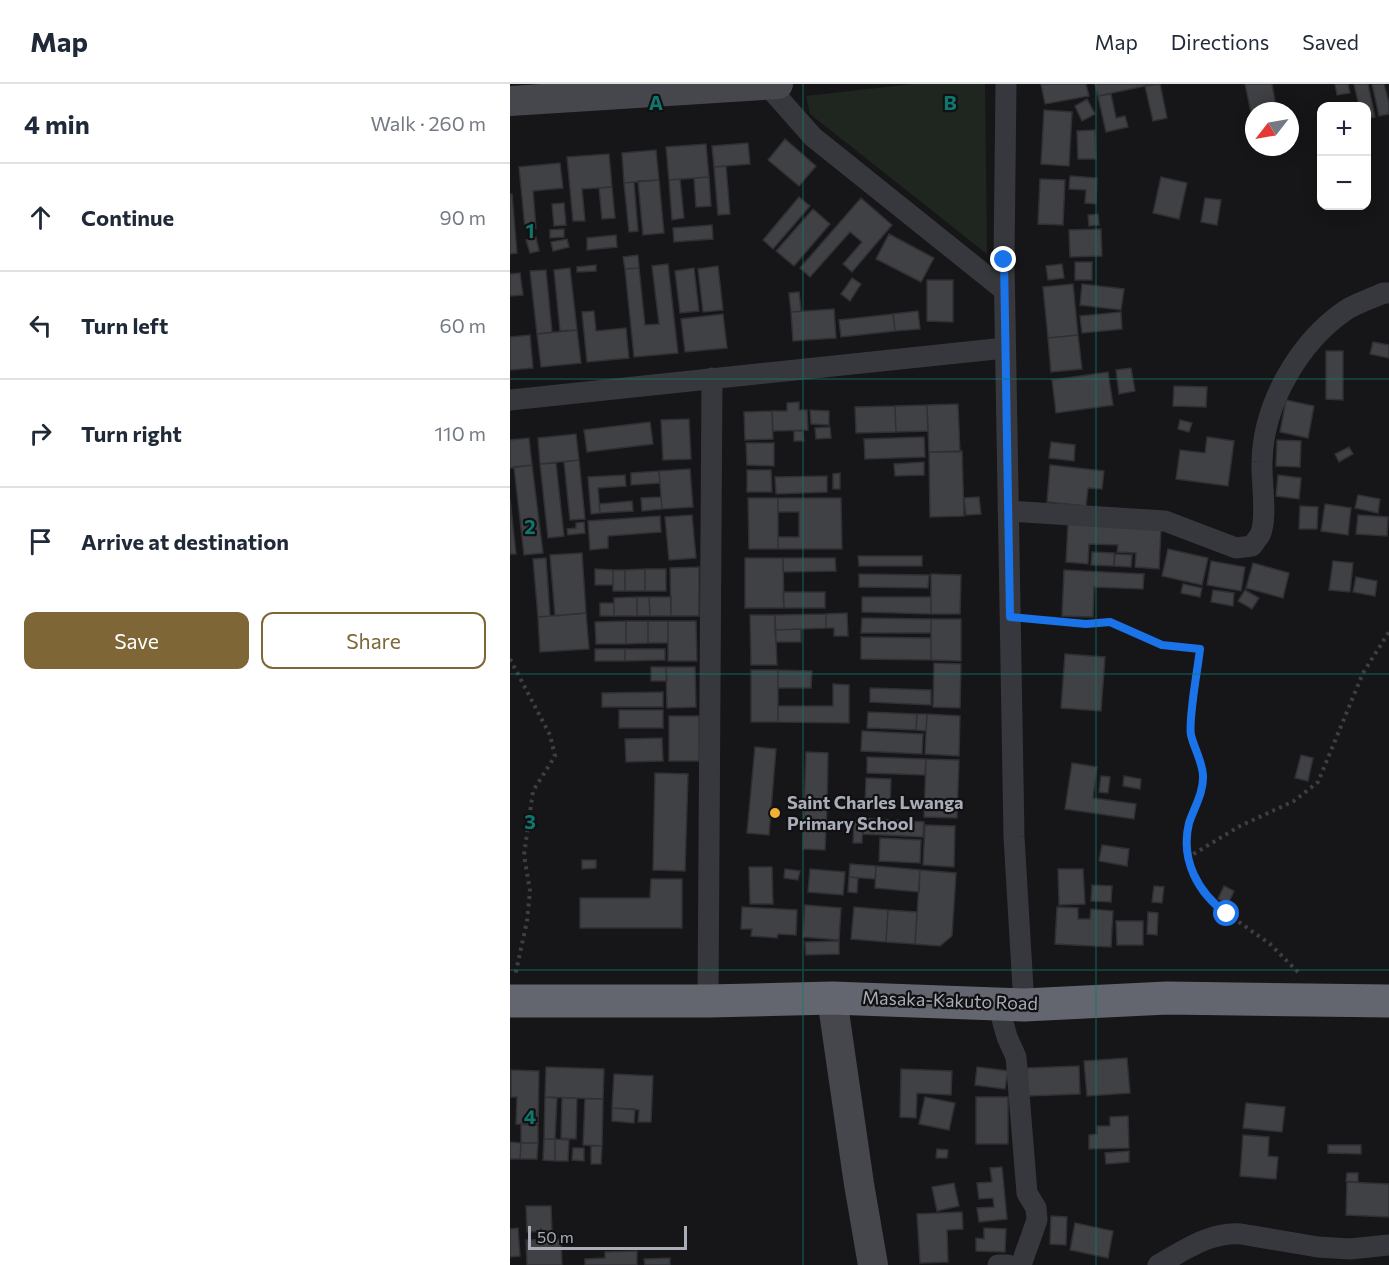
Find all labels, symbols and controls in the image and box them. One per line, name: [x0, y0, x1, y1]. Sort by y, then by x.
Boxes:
text: Map: [30, 24, 88, 58]
text: Map: [1095, 29, 1138, 54]
text: Directions: [1171, 29, 1269, 54]
text: Saved: [1302, 29, 1359, 54]
text: A: [649, 90, 663, 114]
text: B: [943, 90, 957, 114]
north arrow: [1245, 102, 1299, 156]
map controls: [1317, 102, 1371, 210]
button: +: [1317, 102, 1371, 156]
text: 4 min: [24, 108, 90, 139]
text: Walk · 260 m: [370, 111, 486, 135]
button: −: [1317, 156, 1371, 210]
icon: ahead: [24, 201, 57, 234]
text: Continue: [81, 204, 174, 231]
text: 90 m: [440, 205, 486, 229]
text: 1: [525, 218, 535, 242]
route end: [990, 246, 1016, 272]
icon: left: [24, 309, 57, 342]
text: Turn left: [81, 312, 168, 339]
text: 60 m: [440, 313, 486, 337]
icon: right: [24, 417, 57, 450]
text: Turn right: [81, 420, 182, 447]
text: 110 m: [435, 421, 486, 445]
text: 2: [524, 514, 536, 538]
icon: arrive: [24, 525, 57, 558]
text: Arrive at destination: [81, 528, 289, 555]
button: Save: [24, 612, 249, 669]
button: Share: [261, 612, 486, 669]
place label: Saint Charles Lwanga Primary School: [787, 791, 963, 834]
marker: Saint Charles Lwanga Primary School: [768, 806, 782, 820]
text: 3: [524, 809, 536, 833]
route start: [1213, 900, 1239, 926]
street label: Masaka-Kakuto Road: [862, 986, 1038, 1014]
text: 4: [524, 1104, 536, 1128]
scale bar: [528, 1223, 687, 1250]
text: 50 m: [537, 1227, 574, 1246]

